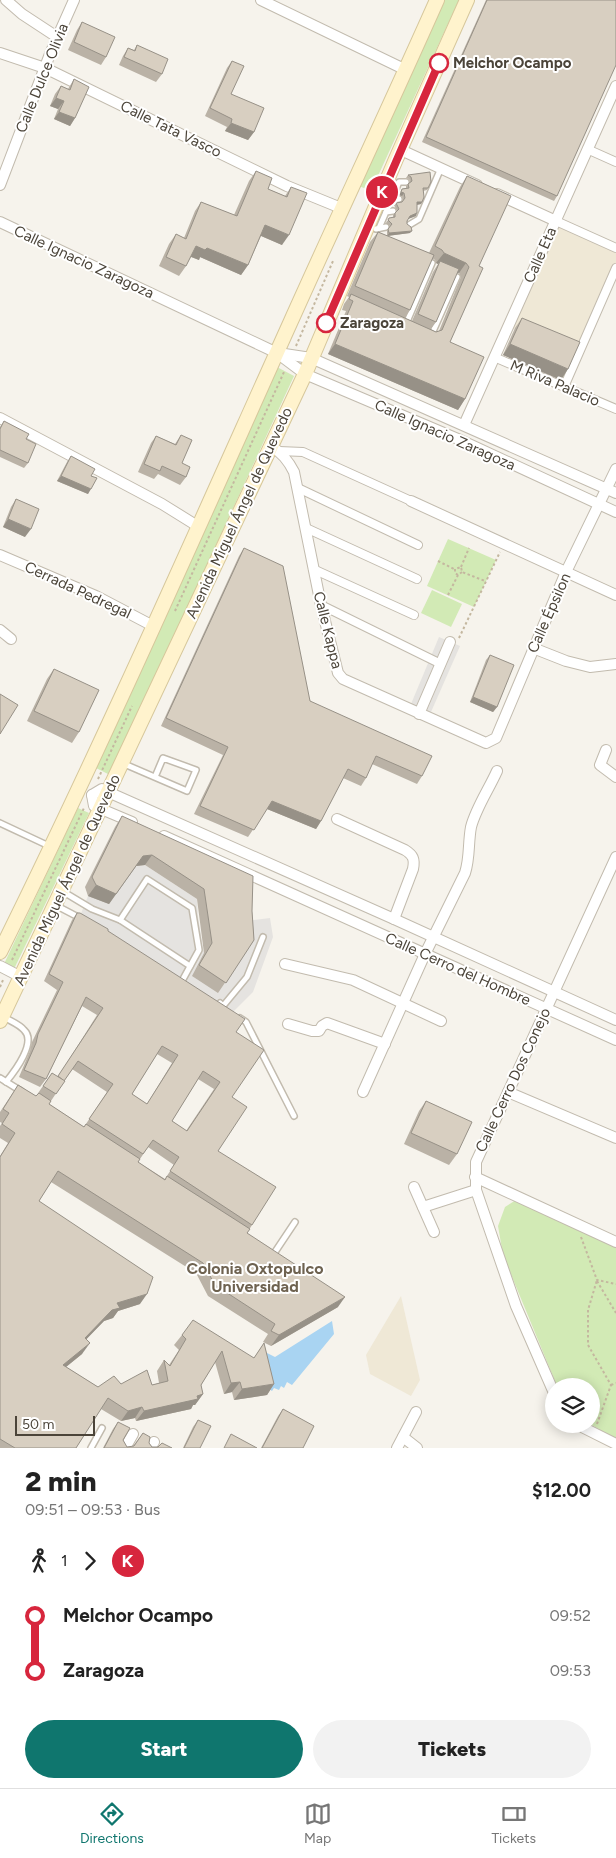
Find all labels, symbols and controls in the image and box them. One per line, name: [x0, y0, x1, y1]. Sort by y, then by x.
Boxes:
street label: Calle Dulce Olivia: [12, 21, 72, 135]
marker: Melchor Ocampo: [429, 53, 449, 73]
place label: Melchor Ocampo: [453, 54, 572, 72]
street label: Calle Tata Vasco: [118, 97, 225, 161]
line badge: K: [366, 176, 398, 208]
text: K: [376, 181, 388, 203]
street label: Calle Ignacio Zaragoza: [11, 222, 157, 302]
street label: Calle Eta: [520, 224, 560, 286]
marker: Zaragoza: [316, 313, 336, 333]
place label: Zaragoza: [340, 314, 404, 332]
street label: M Riva Palacio: [507, 356, 603, 410]
street label: Calle Ignacio Zaragoza: [372, 396, 518, 474]
street label: Avenida Miguel Ángel de Quevedo: [182, 404, 296, 621]
street label: Cerrada Pedregal: [22, 557, 134, 623]
street label: Calle Épsilon: [523, 570, 575, 656]
street label: Calle Kappa: [310, 589, 346, 671]
street label: Avenida Miguel Ángel de Quevedo: [10, 771, 124, 988]
street label: Calle Cerro del Hombre: [382, 929, 534, 1009]
street label: Calle Cerro Dos Conejo: [472, 1005, 554, 1155]
district label: Colonia Oxtopulco Universidad: [186, 1259, 324, 1296]
map controls: [545, 1378, 600, 1433]
button: layers: [545, 1378, 600, 1433]
scale bar: [15, 1413, 95, 1436]
text: 50 m: [22, 1416, 54, 1433]
text: 2 min: [25, 1464, 96, 1498]
text: $12.00: [532, 1479, 591, 1502]
text: 09:51 – 09:53 · Bus: [25, 1500, 160, 1519]
icon: walk: [25, 1547, 53, 1575]
icon: forward: [76, 1547, 104, 1575]
text: K: [122, 1550, 134, 1572]
text: 1: [61, 1551, 68, 1570]
text: Melchor Ocampo: [63, 1604, 213, 1627]
text: 09:52: [549, 1606, 591, 1625]
text: Zaragoza: [63, 1659, 144, 1682]
text: 09:53: [550, 1661, 591, 1680]
button: Start: [25, 1720, 303, 1778]
button: Tickets: [313, 1720, 591, 1778]
tab: Directions: [80, 1800, 144, 1847]
tab: Map: [304, 1800, 332, 1847]
tab: Tickets: [491, 1800, 536, 1847]

